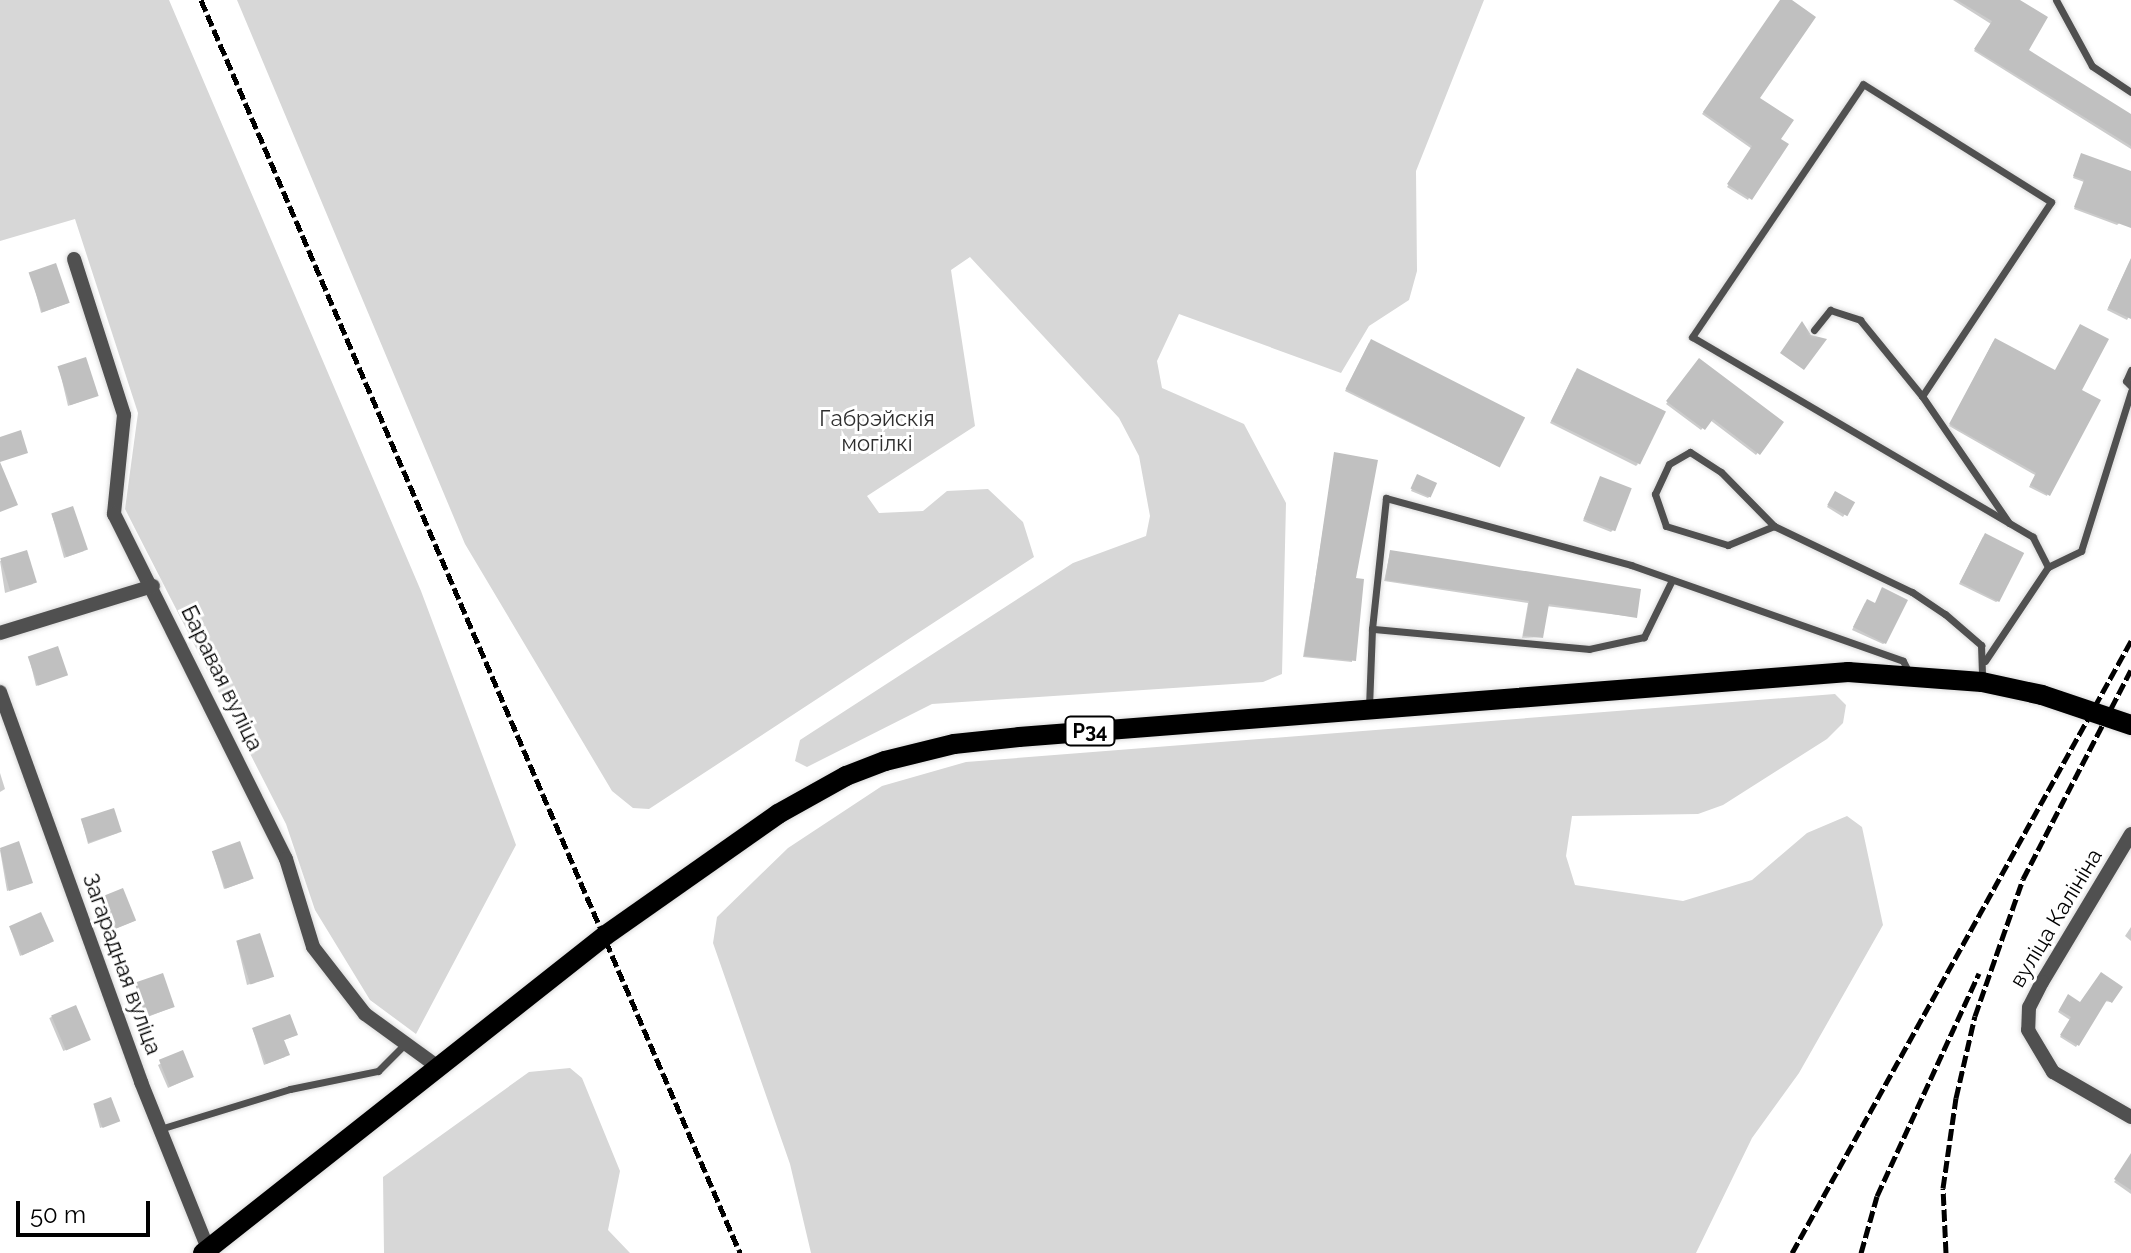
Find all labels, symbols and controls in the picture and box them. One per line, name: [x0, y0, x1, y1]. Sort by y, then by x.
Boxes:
park label: Габрэйскія могілкі: [819, 405, 935, 456]
street label: Баравая вуліца: [175, 601, 269, 755]
road number: Р34: [1064, 715, 1116, 747]
street label: вуліца Калініна: [2004, 844, 2108, 992]
street label: Загарадная вуліца: [77, 870, 167, 1058]
scale bar: [20, 1185, 154, 1235]
text: 50 m: [30, 1200, 86, 1229]

